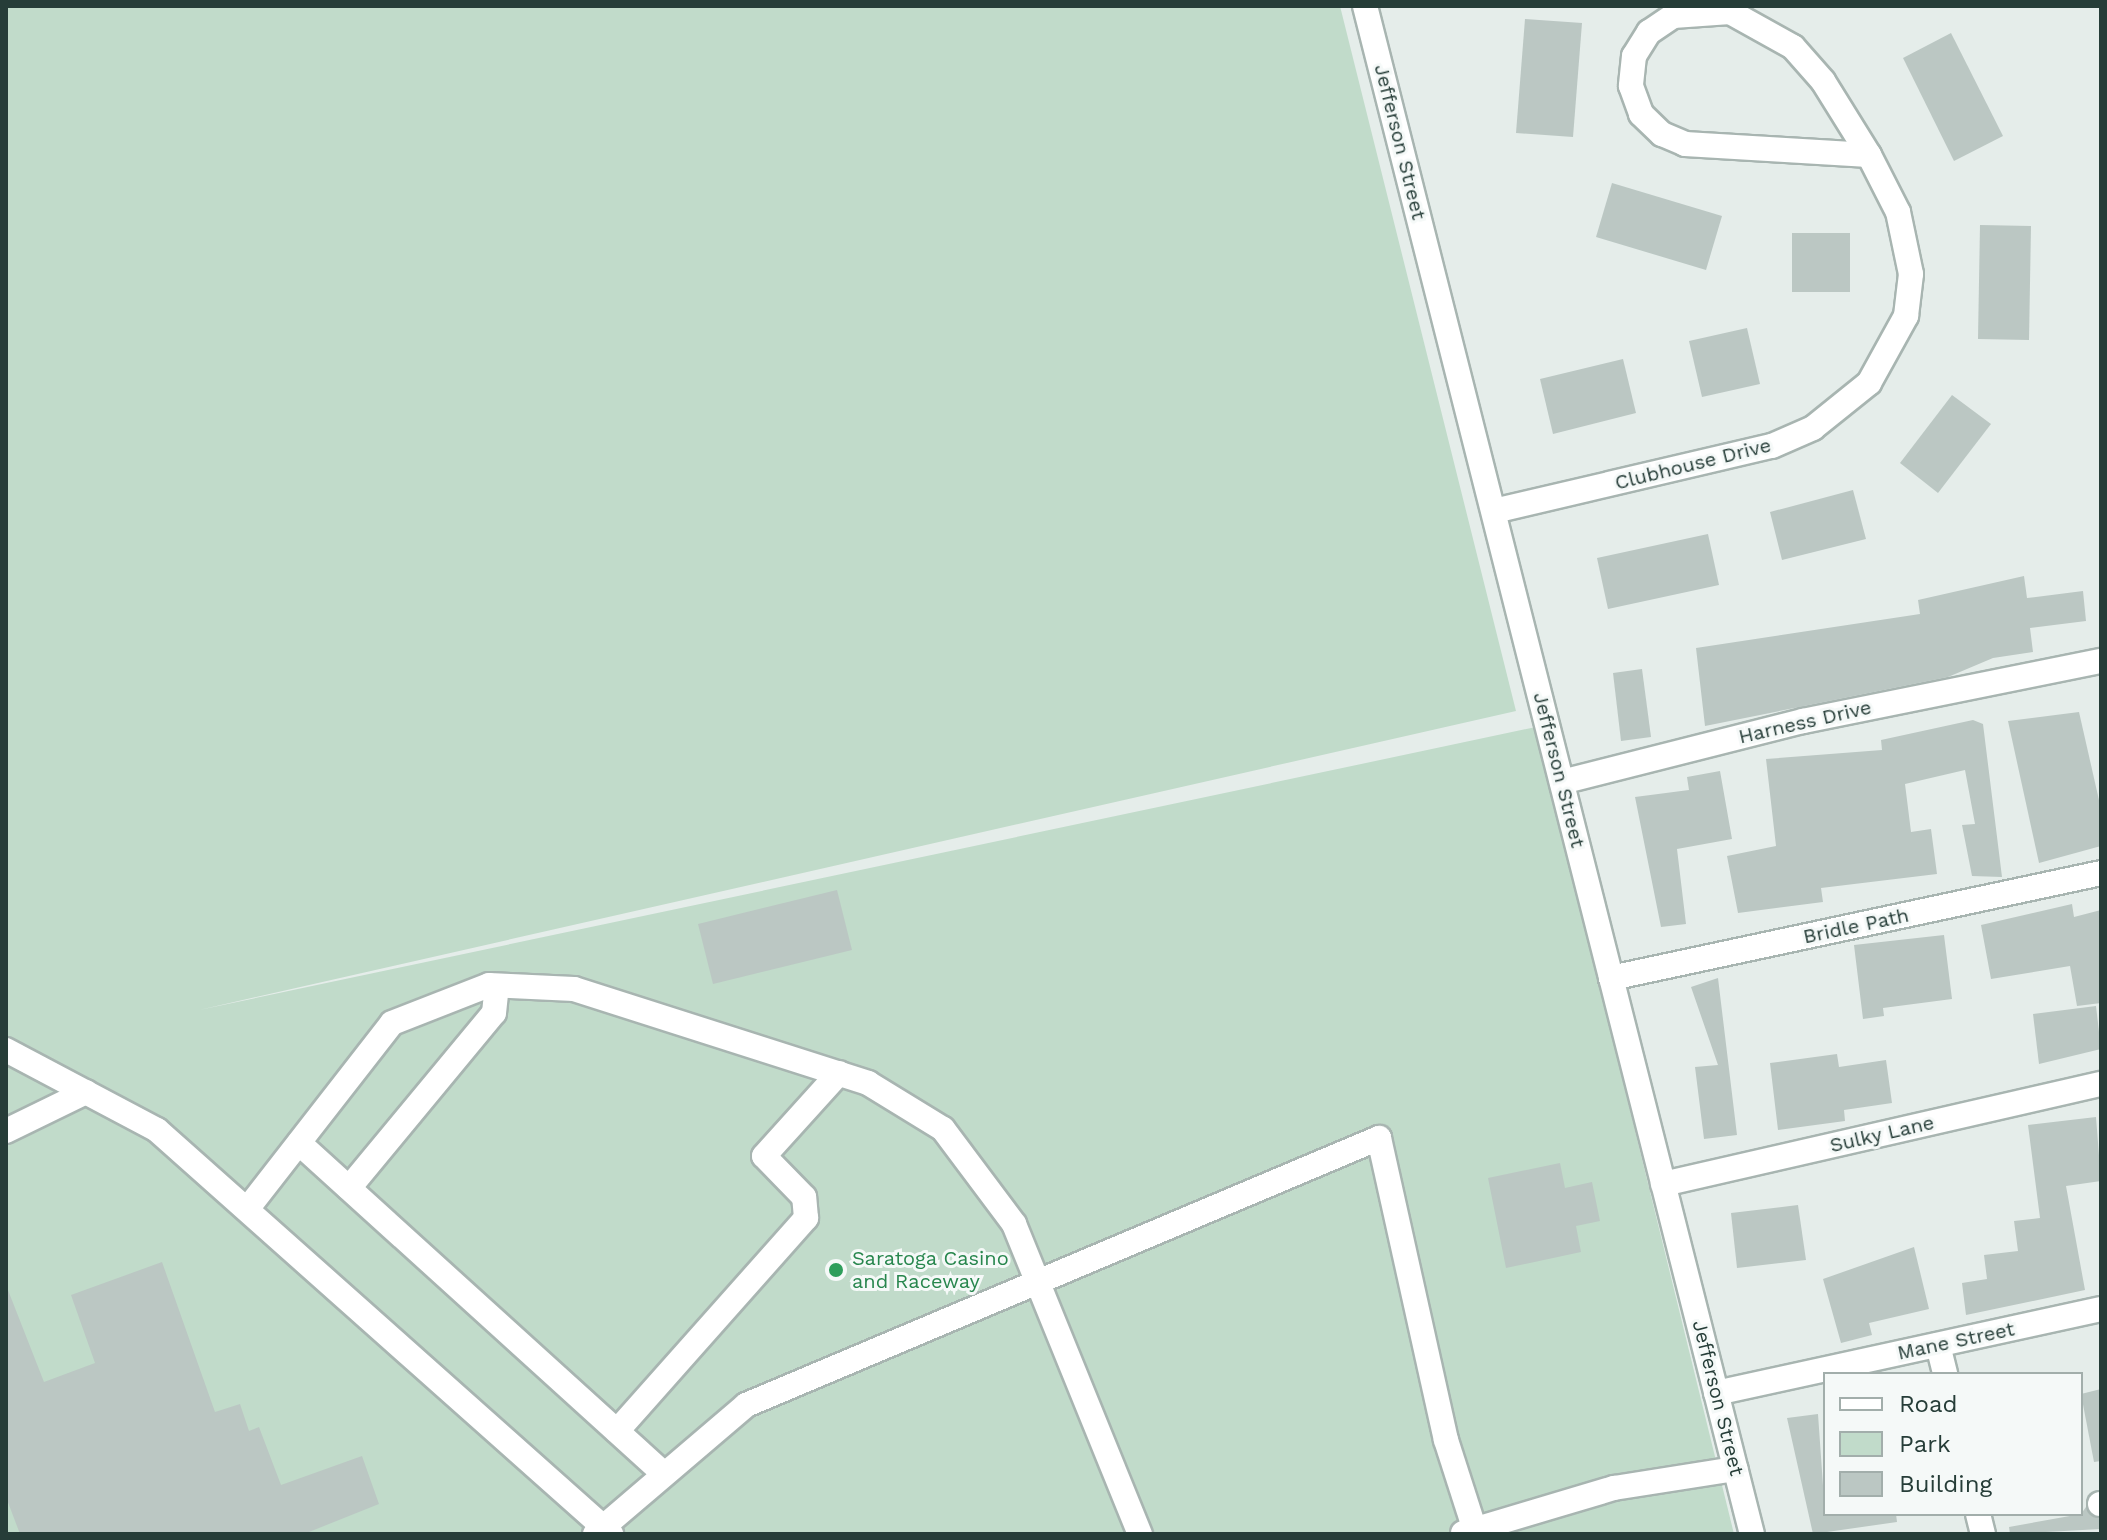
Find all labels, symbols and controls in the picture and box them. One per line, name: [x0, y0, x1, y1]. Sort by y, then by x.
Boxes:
street label: Jefferson Street: [1369, 62, 1431, 222]
street label: Clubhouse Drive: [1612, 433, 1774, 495]
street label: Jefferson Street: [1528, 690, 1590, 850]
street label: Harness Drive: [1736, 695, 1874, 749]
street label: Bridle Path: [1801, 903, 1911, 949]
street label: Sulky Lane: [1827, 1110, 1937, 1158]
place label: Saratoga Casino and Raceway: [852, 1246, 1009, 1293]
marker: Saratoga Casino and Raceway: [827, 1261, 845, 1279]
street label: Mane Street: [1895, 1317, 2017, 1365]
street label: Jefferson Street: [1687, 1318, 1749, 1478]
legend: [1823, 1372, 2083, 1516]
text: Road: [1899, 1390, 1958, 1418]
text: Park: [1899, 1430, 1951, 1458]
text: Building: [1899, 1470, 1992, 1498]

